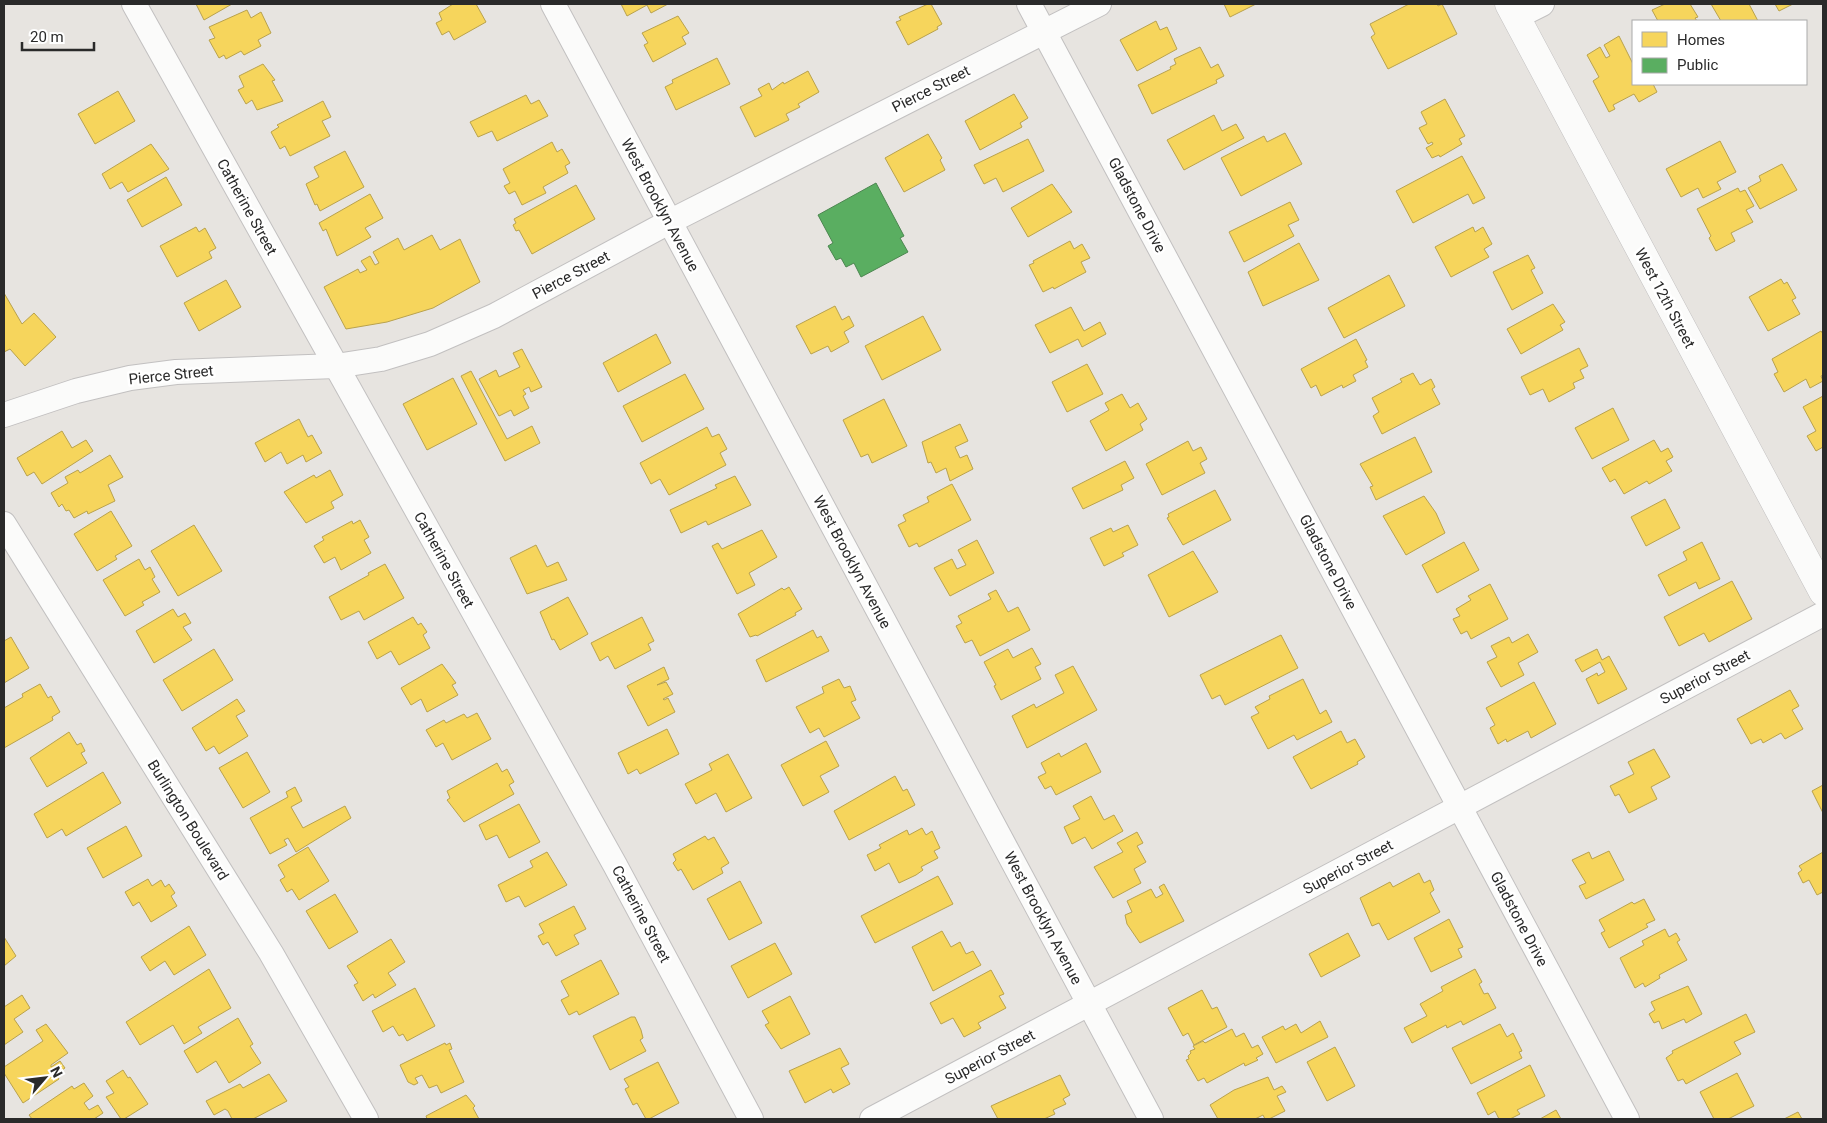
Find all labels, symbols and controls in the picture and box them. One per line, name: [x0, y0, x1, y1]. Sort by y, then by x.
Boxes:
scale bar: [22, 20, 95, 52]
legend: [1632, 20, 1807, 85]
text: 20 m: [30, 28, 64, 46]
text: Homes: [1677, 31, 1725, 49]
text: Public: [1677, 56, 1718, 74]
street label: Pierce Street: [889, 62, 973, 116]
street label: West Brooklyn Avenue: [617, 135, 703, 275]
street label: Gladstone Drive: [1104, 154, 1170, 256]
street label: Catherine Street: [213, 156, 281, 258]
street label: West 12th Street: [1631, 245, 1699, 351]
street label: Pierce Street: [529, 247, 613, 303]
street label: Pierce Street: [128, 362, 214, 388]
street label: West Brooklyn Avenue: [809, 492, 895, 632]
street label: Catherine Street: [410, 509, 478, 611]
street label: Gladstone Drive: [1295, 511, 1361, 613]
street label: Superior Street: [1657, 646, 1753, 708]
street label: Burlington Boulevard: [144, 757, 232, 883]
street label: Superior Street: [1300, 836, 1396, 898]
street label: West Brooklyn Avenue: [1000, 848, 1086, 988]
street label: Catherine Street: [608, 862, 674, 966]
street label: Gladstone Drive: [1486, 868, 1552, 970]
street label: Superior Street: [942, 1026, 1038, 1088]
north arrow: [20, 1053, 70, 1103]
text: N: [47, 1064, 66, 1080]

